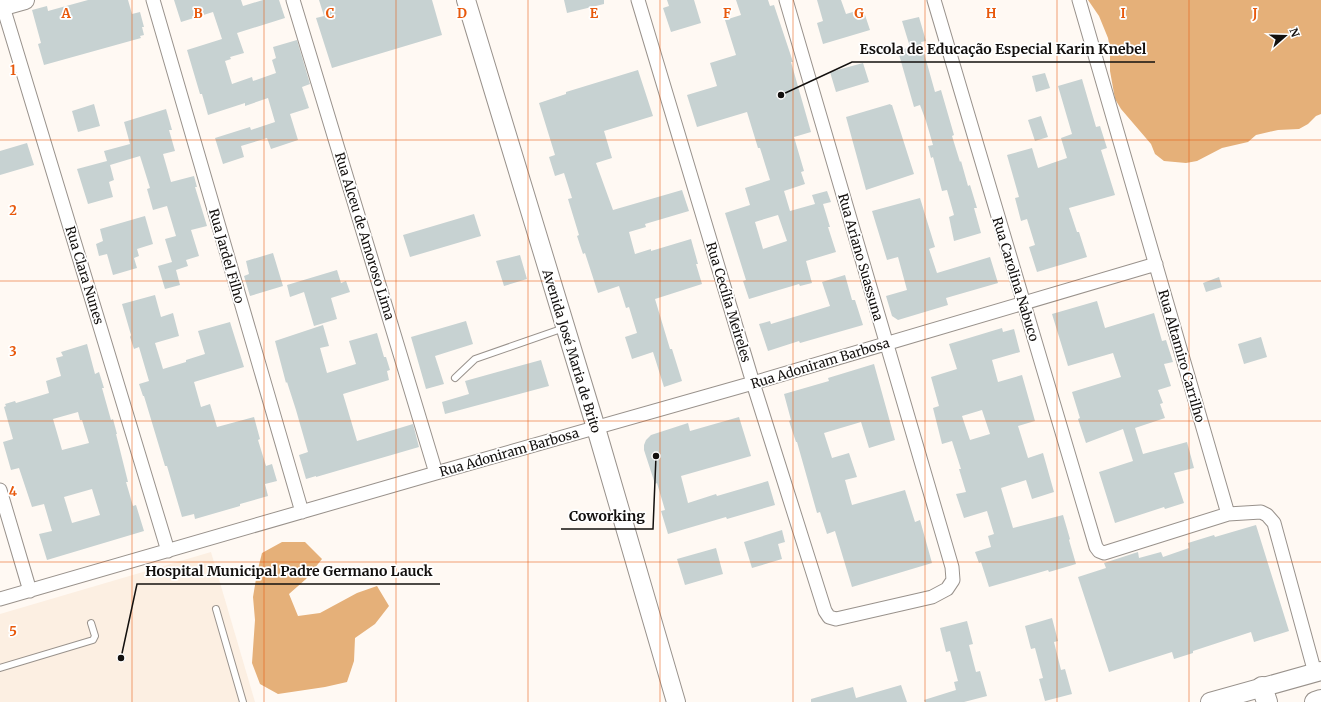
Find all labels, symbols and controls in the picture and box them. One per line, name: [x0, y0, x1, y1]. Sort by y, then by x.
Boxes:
text: A: [60, 5, 71, 22]
text: B: [193, 5, 203, 22]
text: C: [326, 5, 335, 22]
text: D: [457, 5, 467, 22]
text: E: [590, 5, 599, 22]
text: F: [723, 5, 731, 22]
text: G: [854, 5, 864, 22]
text: H: [986, 5, 997, 22]
text: I: [1120, 5, 1126, 22]
text: J: [1251, 5, 1258, 22]
north arrow: [1265, 16, 1305, 56]
text: N: [1286, 26, 1303, 39]
callout: Escola de Educação Especial Karin Knebel: [852, 36, 1155, 62]
text: Escola de Educação Especial Karin Knebel: [860, 40, 1147, 58]
text: 1: [10, 62, 16, 79]
street label: Rua Alceu de Amoroso Lima: [331, 150, 398, 322]
street label: Rua Ariano Suassuna: [834, 192, 887, 323]
text: 2: [9, 202, 17, 219]
street label: Rua Jardel Filho: [205, 207, 248, 306]
street label: Rua Carolina Nabuco: [989, 215, 1043, 344]
street label: Rua Clara Nunes: [61, 224, 108, 326]
street label: Rua Cecília Meireles: [702, 240, 755, 364]
street label: Avenida José Maria de Brito: [538, 266, 605, 435]
street label: Rua Altamiro Carrilho: [1154, 288, 1209, 425]
street label: Rua Adoniram Barbosa: [749, 334, 892, 393]
text: 3: [9, 343, 17, 360]
street label: Rua Adoniram Barbosa: [438, 424, 581, 481]
text: 4: [9, 483, 18, 500]
callout: Coworking: [561, 503, 653, 529]
text: Coworking: [569, 507, 645, 525]
callout: Hospital Municipal Padre Germano Lauck: [137, 558, 440, 584]
text: Hospital Municipal Padre Germano Lauck: [145, 562, 434, 580]
text: 5: [9, 623, 17, 640]

